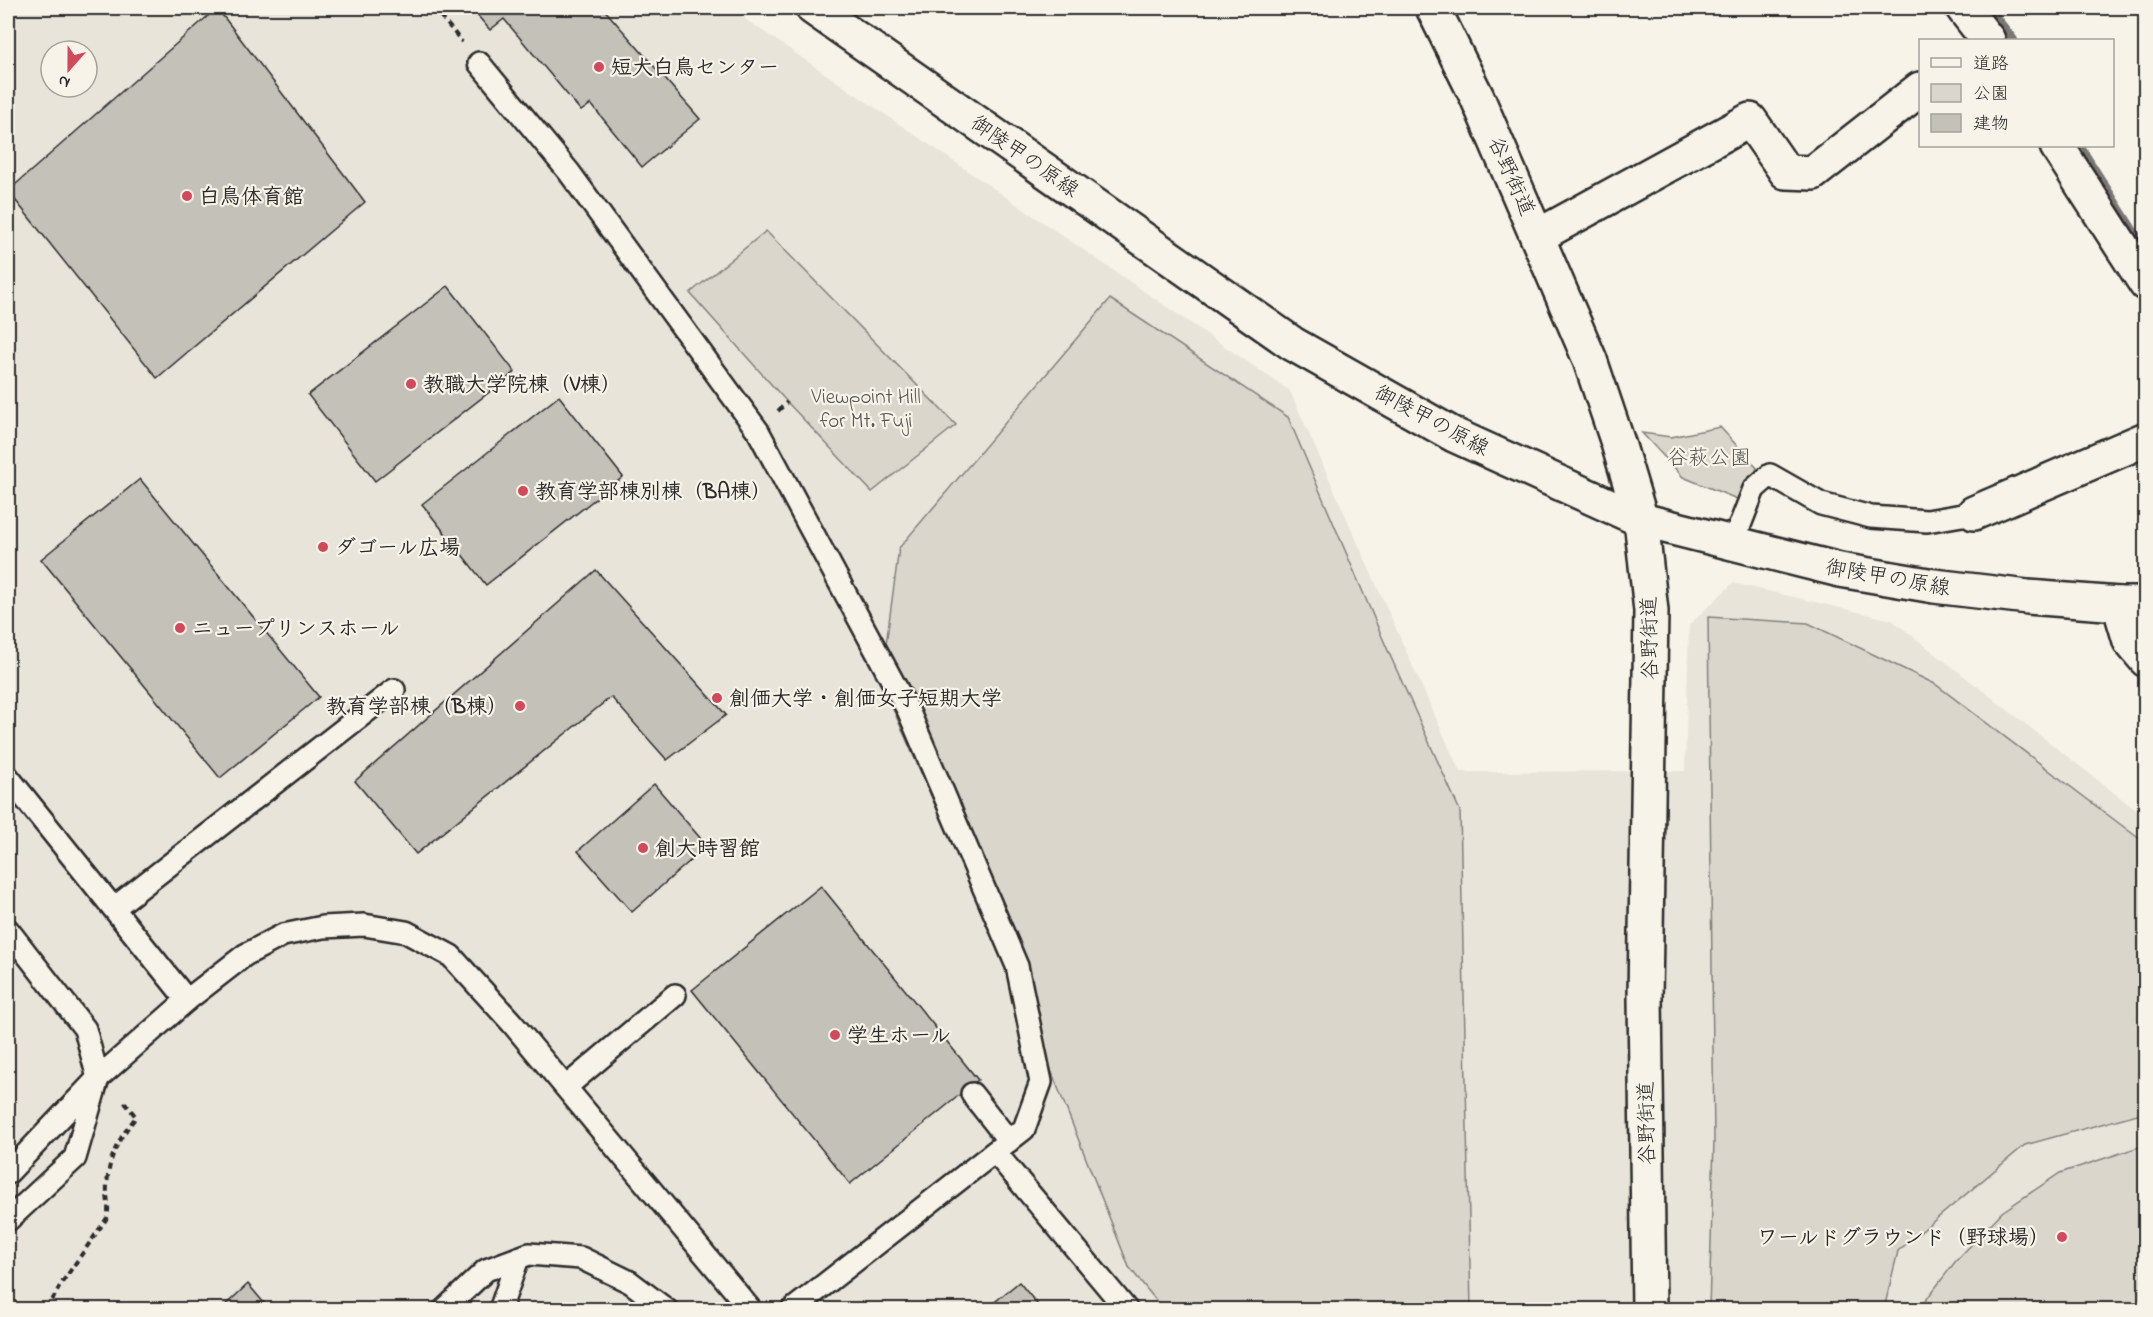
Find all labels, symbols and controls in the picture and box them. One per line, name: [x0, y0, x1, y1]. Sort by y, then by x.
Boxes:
north arrow: [39, 39, 99, 99]
legend: [1919, 39, 2114, 147]
text: 道路: [1973, 52, 2009, 78]
place label: 短大白鳥センター: [611, 54, 779, 84]
marker: 短大白鳥センター: [592, 60, 606, 74]
text: N: [55, 68, 74, 94]
text: 公園: [1973, 82, 2009, 108]
street label: 御陵甲の原線: [964, 109, 1084, 206]
text: 建物: [1973, 112, 2009, 138]
street label: 谷野街道: [1479, 132, 1541, 221]
place label: 白鳥体育館: [199, 183, 304, 213]
marker: 白鳥体育館: [180, 189, 194, 203]
place label: 教職大学院棟（V棟）: [423, 371, 622, 401]
marker: 教職大学院棟（V棟）: [404, 377, 418, 391]
street label: 御陵甲の原線: [1368, 379, 1494, 465]
park label: Viewpoint Hill for Mt. Fuji: [810, 383, 921, 437]
park label: 谷萩公園: [1667, 444, 1751, 474]
place label: 教育学部棟別棟（BA棟）: [535, 478, 772, 508]
marker: 教育学部棟別棟（BA棟）: [516, 484, 530, 498]
place label: ダゴール広場: [335, 534, 460, 564]
marker: ダゴール広場: [316, 540, 330, 554]
street label: 御陵甲の原線: [1823, 553, 1952, 605]
street label: 谷野街道: [1635, 596, 1667, 680]
place label: ニュープリンスホール: [192, 615, 400, 645]
marker: ニュープリンスホール: [173, 621, 187, 635]
place label: 創価大学・創価女子短期大学: [729, 685, 1002, 715]
marker: 創価大学・創価女子短期大学: [710, 691, 724, 705]
place label: 教育学部棟（B棟）: [326, 693, 508, 723]
marker: 教育学部棟（B棟）: [513, 699, 527, 713]
place label: 創大時習館: [655, 835, 760, 865]
marker: 創大時習館: [636, 841, 650, 855]
place label: 学生ホール: [847, 1022, 951, 1052]
marker: 学生ホール: [828, 1028, 842, 1042]
street label: 谷野街道: [1632, 1081, 1664, 1165]
place label: ワールドグラウンド（野球場）: [1757, 1224, 2050, 1254]
marker: ワールドグラウンド（野球場）: [2055, 1230, 2069, 1244]

